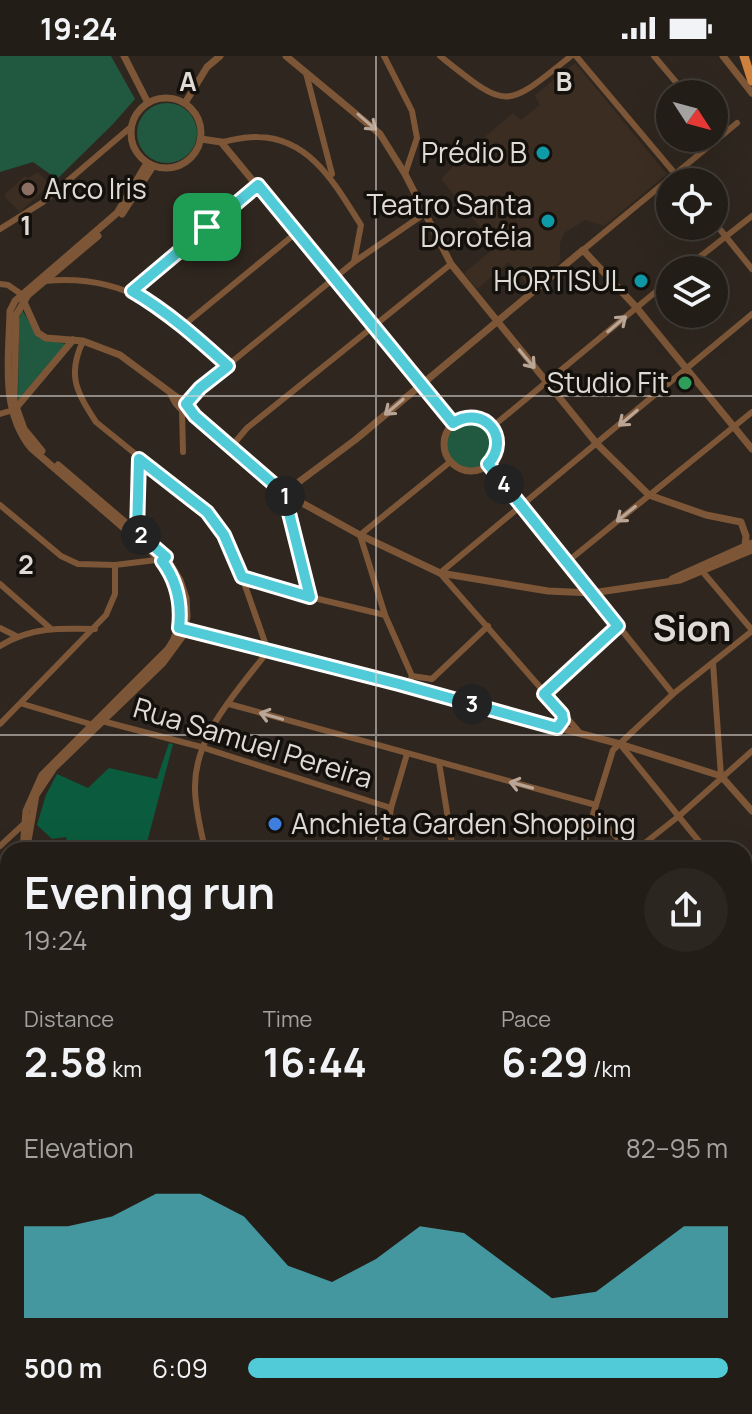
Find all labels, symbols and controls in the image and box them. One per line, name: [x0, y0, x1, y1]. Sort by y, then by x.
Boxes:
text: 19:24: [40, 8, 118, 49]
text: A: [179, 63, 197, 99]
text: B: [556, 63, 572, 99]
north arrow: [656, 80, 728, 152]
map controls: [656, 80, 728, 328]
one-way arrow: [356, 113, 376, 131]
place label: Prédio B: [421, 133, 527, 171]
marker: Prédio B: [534, 144, 552, 162]
button: locate: [656, 168, 728, 240]
place label: Arco Iris: [44, 169, 147, 207]
marker: Arco Iris: [19, 180, 37, 198]
place label: Teatro Santa Dorotéia: [366, 185, 532, 255]
pin: [173, 193, 241, 261]
icon: arrive: [185, 205, 229, 249]
text: 1: [20, 207, 32, 243]
marker: Teatro Santa Dorotéia: [539, 212, 557, 230]
button: layers: [656, 256, 728, 328]
place label: HORTISUL: [493, 261, 625, 299]
marker: HORTISUL: [632, 272, 650, 290]
one-way arrow: [606, 315, 626, 333]
one-way arrow: [518, 348, 536, 369]
place label: Studio Fit: [547, 363, 669, 401]
marker: Studio Fit: [676, 374, 694, 392]
one-way arrow: [384, 399, 405, 416]
one-way arrow: [618, 409, 639, 427]
pin: 4: [484, 464, 524, 504]
text: 4: [497, 469, 511, 499]
pin: 1: [265, 476, 305, 516]
text: 1: [280, 481, 290, 511]
one-way arrow: [616, 505, 637, 522]
pin: 2: [121, 515, 161, 555]
text: 2: [134, 520, 148, 550]
text: 2: [18, 546, 34, 582]
district label: Sion: [653, 603, 731, 652]
pin: 3: [452, 684, 492, 724]
street label: Rua Samuel Pereira: [129, 688, 377, 796]
text: 3: [466, 689, 478, 719]
one-way arrow: [258, 707, 284, 722]
one-way arrow: [509, 776, 535, 791]
place label: Anchieta Garden Shopping: [291, 804, 636, 842]
marker: Anchieta Garden Shopping: [266, 815, 284, 833]
text: Evening run: [24, 862, 275, 922]
button: share: [644, 868, 728, 952]
text: 19:24: [24, 922, 88, 958]
text: Distance: [24, 1004, 114, 1034]
text: Time: [263, 1004, 312, 1034]
text: Pace: [501, 1004, 551, 1034]
text: 2.58: [24, 1034, 108, 1089]
text: 16:44: [263, 1034, 367, 1089]
text: 6:29: [501, 1034, 589, 1089]
text: km: [108, 1054, 142, 1084]
text: /km: [589, 1054, 631, 1084]
text: Elevation: [24, 1130, 134, 1166]
text: 82–95 m: [626, 1130, 728, 1166]
text: 500 m: [24, 1350, 102, 1386]
text: 6:09: [152, 1350, 208, 1386]

